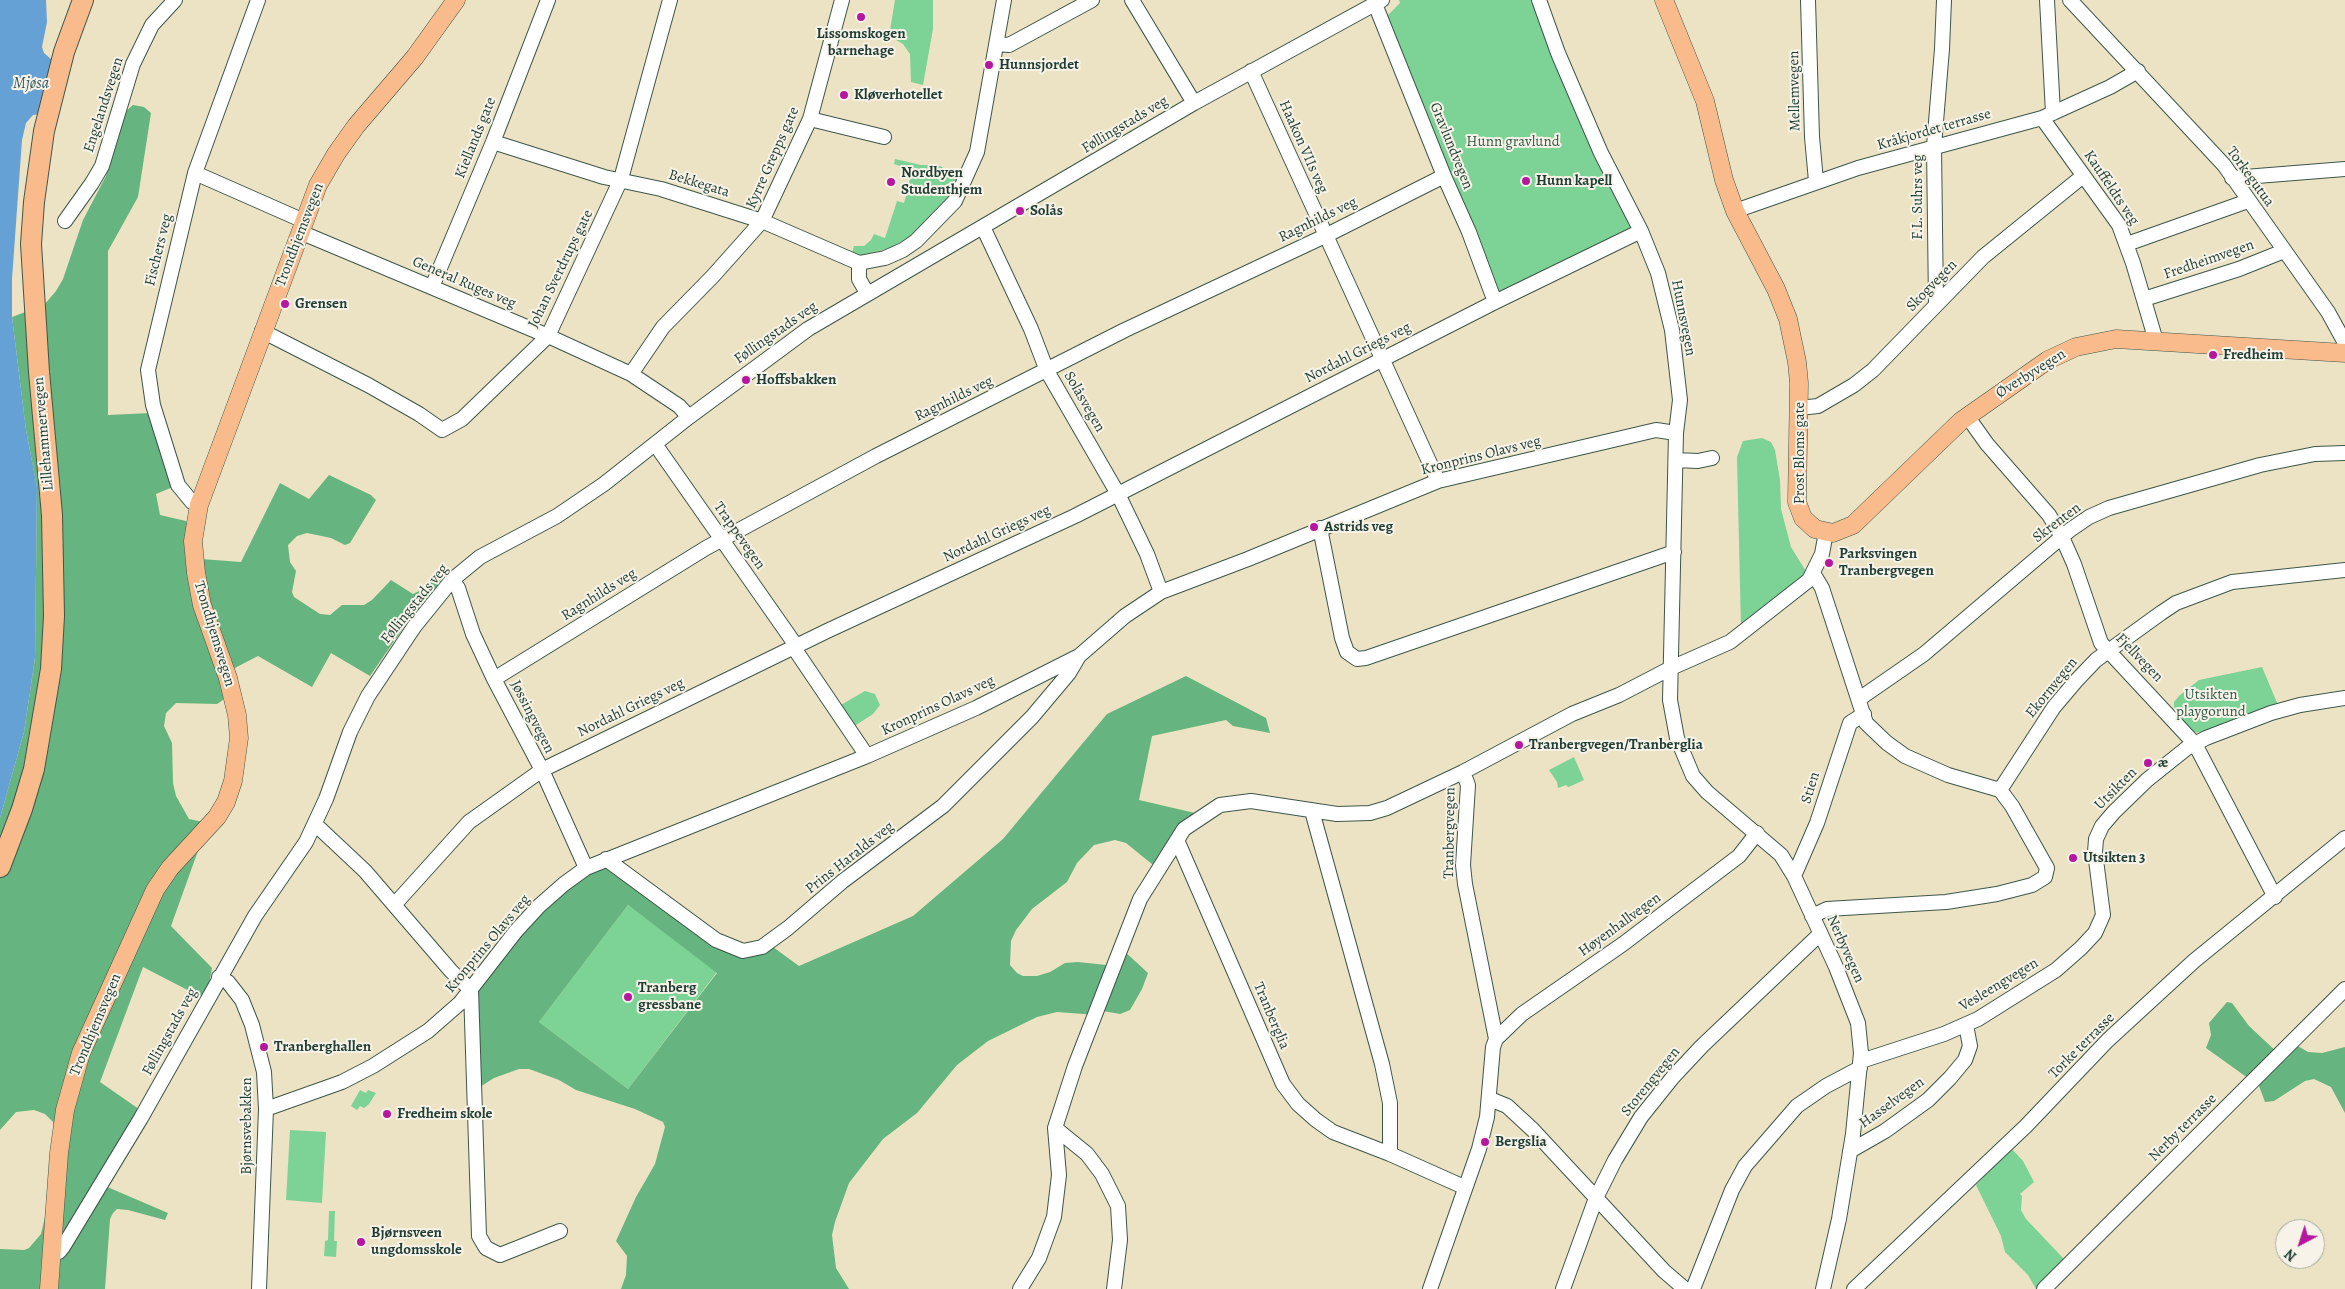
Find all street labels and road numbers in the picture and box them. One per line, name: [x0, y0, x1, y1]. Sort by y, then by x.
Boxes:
street label: Mellemvegen: [1785, 50, 1805, 132]
street label: Engelandsvegen: [80, 55, 128, 155]
street label: Føllingstads veg: [1079, 92, 1171, 158]
street label: Kiellands gate: [452, 95, 500, 181]
street label: Haakon VIIs veg: [1274, 98, 1332, 196]
street label: Gravlundvegen: [1425, 100, 1477, 192]
street label: Kyrre Grepps gate: [743, 104, 803, 212]
street label: Kråkjordet terrasse: [1875, 105, 1993, 155]
street label: Torkegutua: [2222, 143, 2278, 211]
street label: Kauffeldts veg: [2079, 147, 2143, 229]
street label: F.L. Suhrs veg: [1909, 154, 1927, 240]
street label: Bekkegata: [666, 166, 732, 202]
street label: Trondhjemsvegen: [272, 181, 328, 289]
street label: Ragnhilds veg: [1276, 193, 1360, 247]
street label: Johan Sverdrups gate: [525, 207, 597, 331]
street label: Fischers veg: [141, 212, 177, 288]
street label: Fredheimvegen: [2161, 236, 2257, 284]
street label: General Ruges veg: [409, 253, 519, 313]
street label: Skogvegen: [1903, 256, 1961, 316]
street label: Hunnsvegen: [1667, 278, 1699, 358]
street label: Føllingstads veg: [731, 298, 821, 368]
street label: Nordahl Griegs veg: [1302, 319, 1414, 387]
street label: Øverbyvegen: [1993, 345, 2069, 403]
street label: Solåsvegen: [1059, 368, 1109, 436]
street label: Ragnhilds veg: [912, 372, 996, 426]
street label: Lillehammervegen: [30, 376, 58, 492]
street label: Prost Bloms gate: [1791, 402, 1809, 504]
street label: Kronprins Olavs veg: [1419, 432, 1543, 480]
street label: Trappevegen: [709, 499, 769, 573]
street label: Skrenten: [2029, 499, 2085, 547]
street label: Nordahl Griegs veg: [940, 501, 1054, 567]
street label: Føllingstads veg: [377, 561, 453, 647]
street label: Ragnhilds veg: [558, 565, 640, 625]
street label: Trondhjemsvegen: [189, 579, 239, 689]
street label: Fjellvegen: [2111, 630, 2167, 686]
street label: Ekornvegen: [2022, 654, 2082, 722]
street label: Kronprins Olavs veg: [879, 672, 997, 740]
street label: Nordahl Griegs veg: [575, 674, 687, 742]
street label: Jøssingvegen: [506, 678, 558, 756]
street label: Utsikten: [2091, 764, 2141, 814]
street label: Stien: [1798, 770, 1824, 806]
street label: Tranbergvegen: [1440, 787, 1460, 879]
street label: Prins Haralds veg: [802, 818, 898, 898]
street label: Høyenhallvegen: [1575, 889, 1665, 961]
street label: Kronprins Olavs veg: [442, 891, 534, 997]
street label: Nerbyvegen: [1822, 912, 1868, 986]
street label: Vesleengvegen: [1956, 954, 2042, 1016]
street label: Trondhjemsvegen: [66, 971, 126, 1079]
street label: Tranberglia: [1249, 980, 1293, 1052]
street label: Føllingstads veg: [139, 985, 201, 1079]
street label: Torke terrasse: [2045, 1009, 2119, 1083]
street label: Storengvegen: [1618, 1044, 1684, 1120]
street label: Hasselvegen: [1856, 1073, 1928, 1133]
street label: Bjørnsvebakken: [238, 1077, 256, 1175]
street label: Nerby terrasse: [2145, 1090, 2221, 1166]

